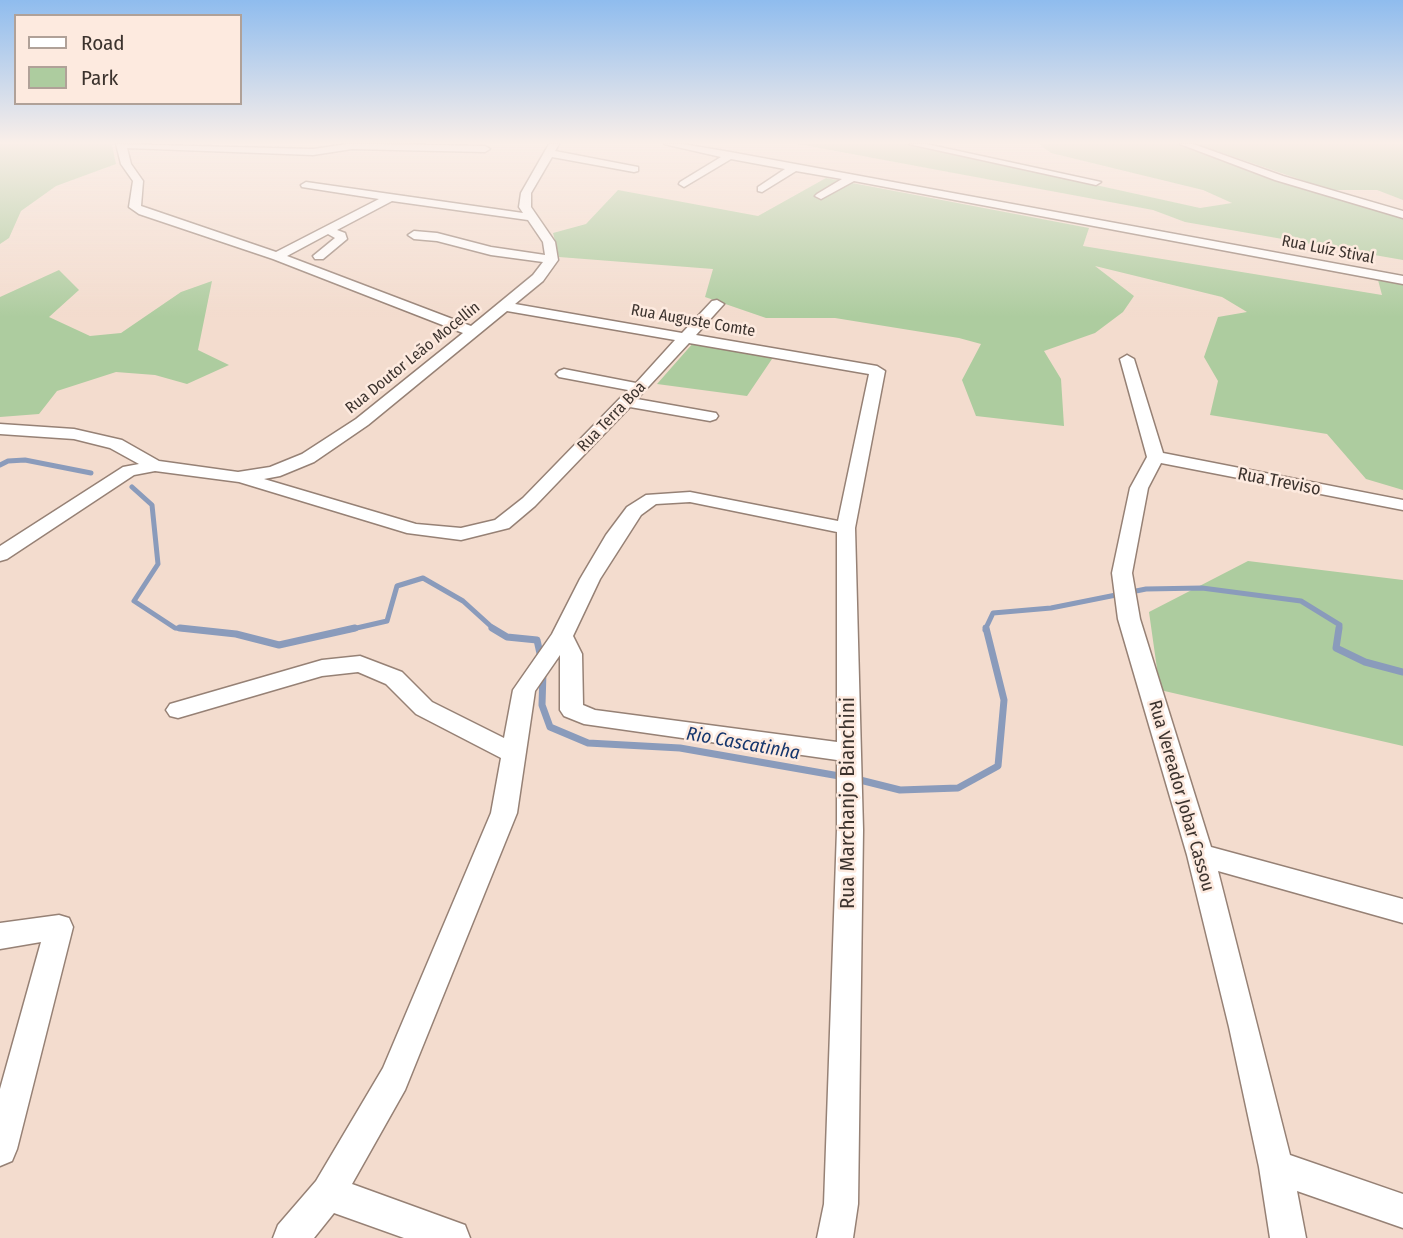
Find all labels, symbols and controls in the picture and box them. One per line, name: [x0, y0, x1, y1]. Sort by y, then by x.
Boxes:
legend: [14, 14, 242, 105]
text: Road: [81, 30, 125, 56]
text: Park: [81, 65, 118, 91]
street label: Rua Luíz Stival: [1280, 232, 1376, 268]
street label: Rua Doutor Leão Mocellin: [342, 298, 484, 418]
street label: Rua Auguste Comte: [629, 301, 757, 341]
street label: Rua Terra Boa: [574, 378, 650, 456]
street label: Rua Treviso: [1236, 463, 1322, 501]
street label: Rua Marchanjo Bianchini: [835, 697, 861, 909]
street label: Rua Vereador Jobar Cassou: [1143, 698, 1219, 894]
water label: Rio Cascatinha: [684, 723, 802, 765]

